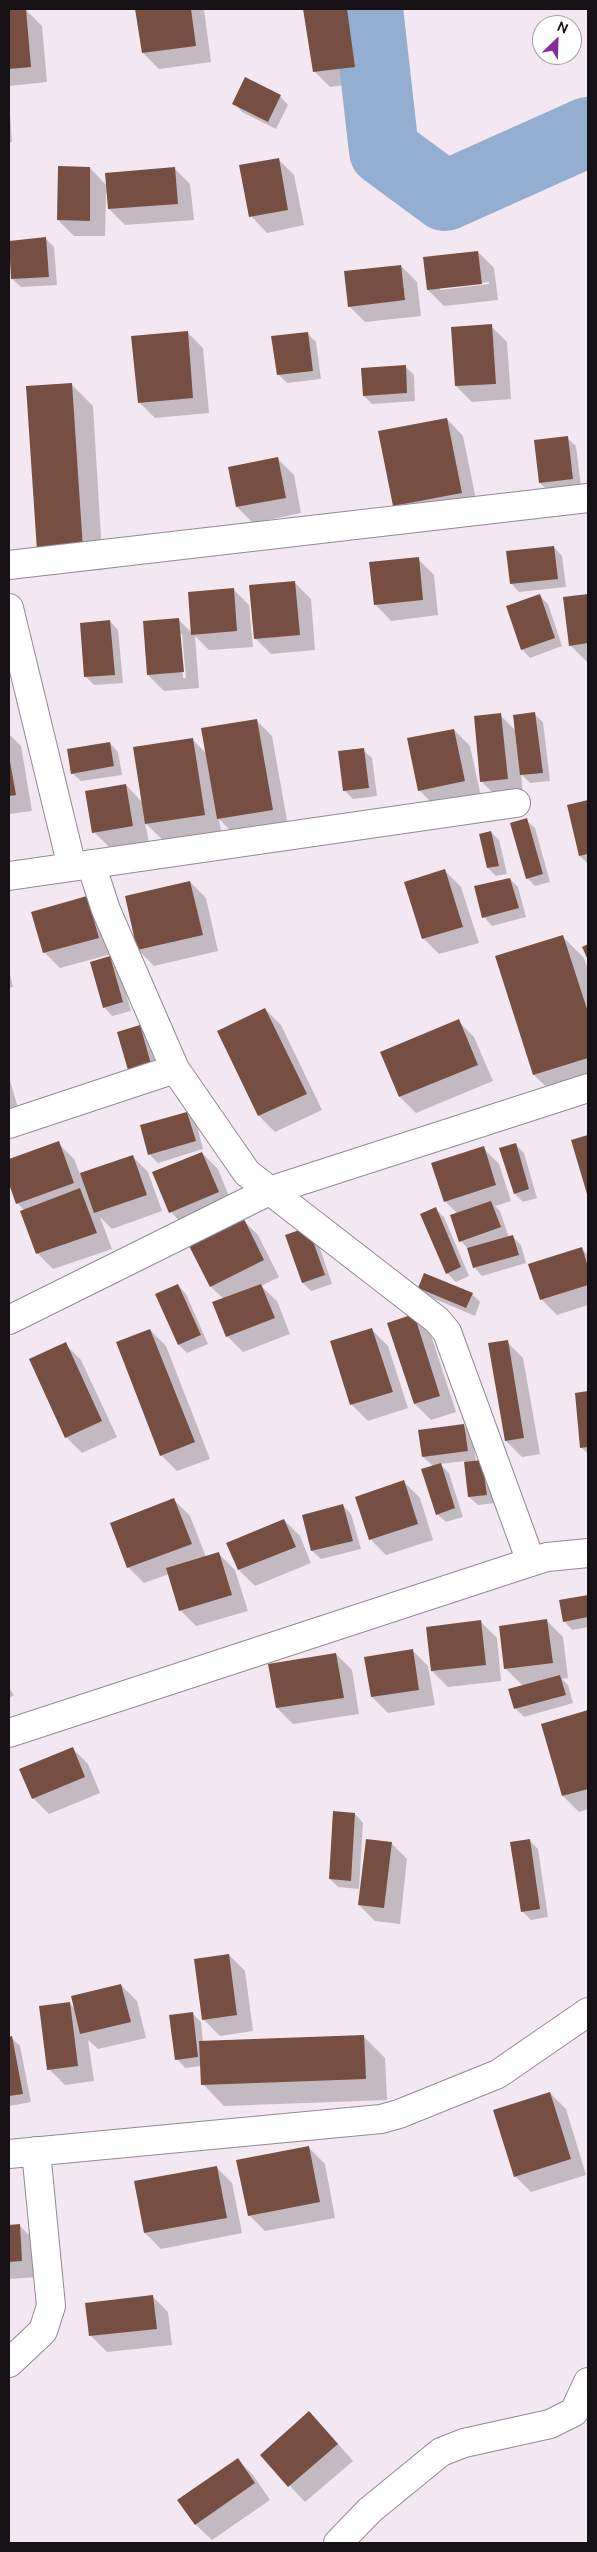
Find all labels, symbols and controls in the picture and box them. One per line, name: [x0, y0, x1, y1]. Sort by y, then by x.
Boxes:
north arrow: [532, 15, 582, 65]
text: N: [555, 18, 571, 37]

